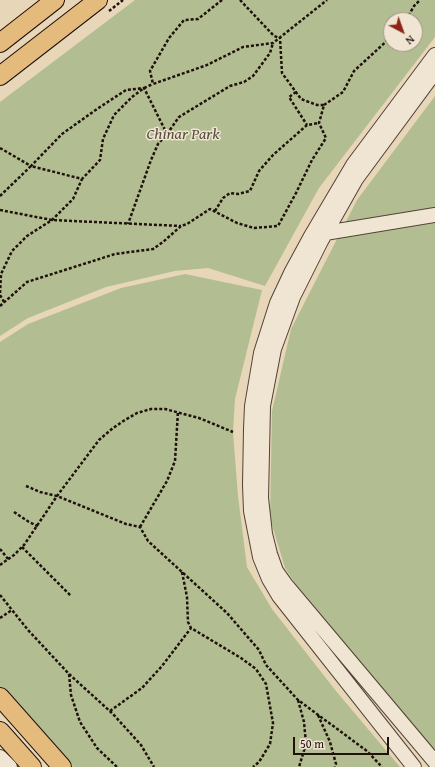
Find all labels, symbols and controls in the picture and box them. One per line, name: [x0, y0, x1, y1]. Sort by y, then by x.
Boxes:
north arrow: [383, 12, 423, 52]
text: N: [402, 32, 418, 49]
park label: Chinar Park: [146, 125, 220, 145]
scale bar: [295, 729, 391, 755]
text: 50 m: [300, 735, 324, 752]

